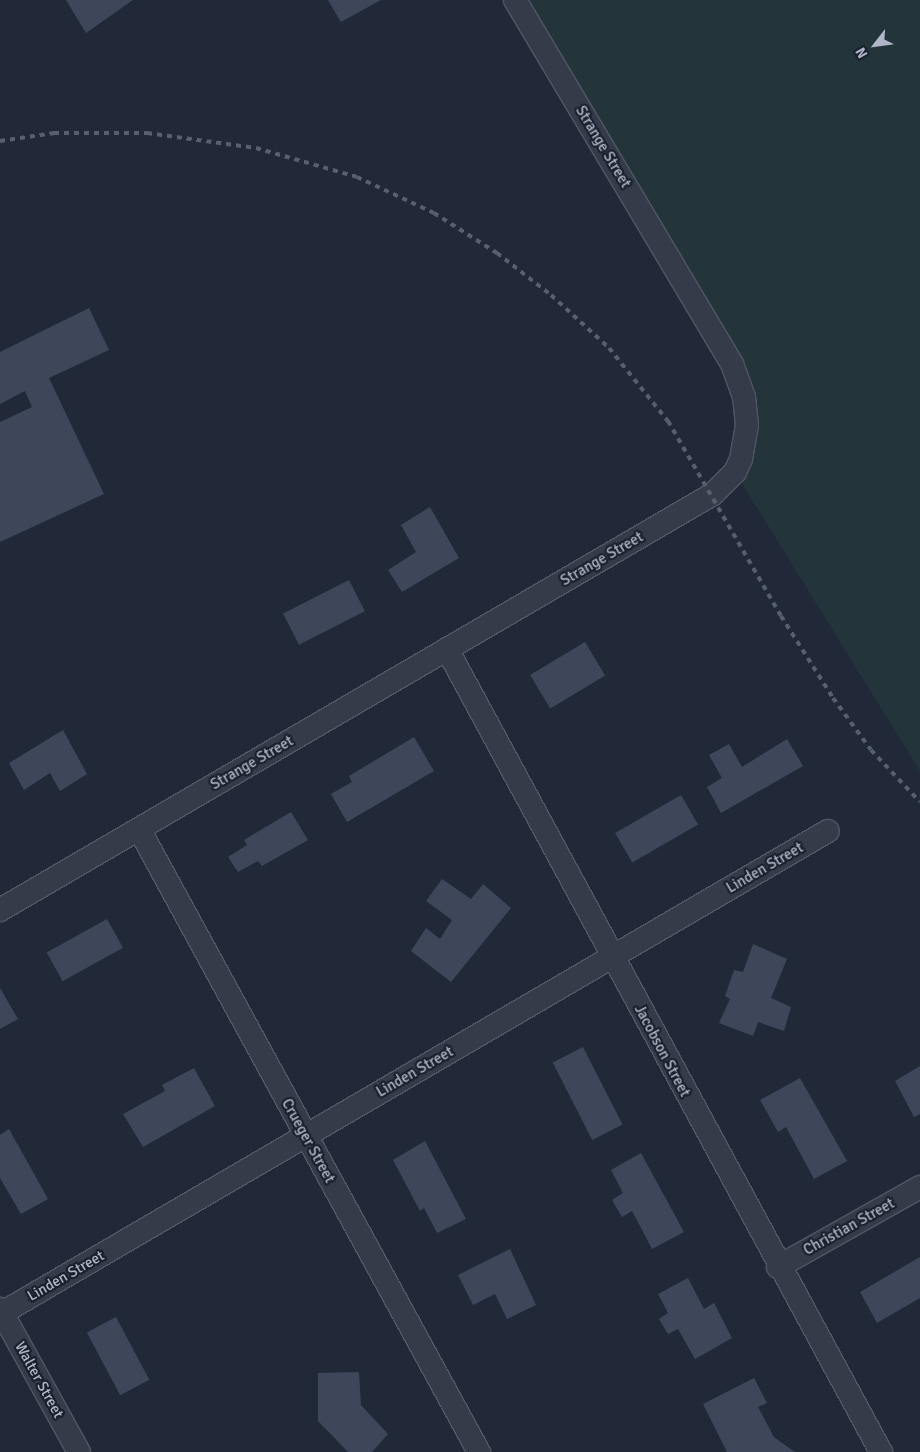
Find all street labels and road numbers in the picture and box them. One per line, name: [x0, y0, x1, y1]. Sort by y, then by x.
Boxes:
street label: Strange Street: [571, 103, 635, 191]
street label: Strange Street: [557, 528, 647, 590]
street label: Strange Street: [207, 732, 297, 794]
street label: Linden Street: [723, 839, 807, 897]
street label: Jacobson Street: [630, 1002, 694, 1100]
street label: Linden Street: [373, 1043, 457, 1101]
street label: Crueger Street: [277, 1096, 339, 1186]
street label: Christian Street: [800, 1195, 898, 1259]
street label: Linden Street: [24, 1247, 108, 1305]
street label: Walter Street: [11, 1339, 67, 1421]

